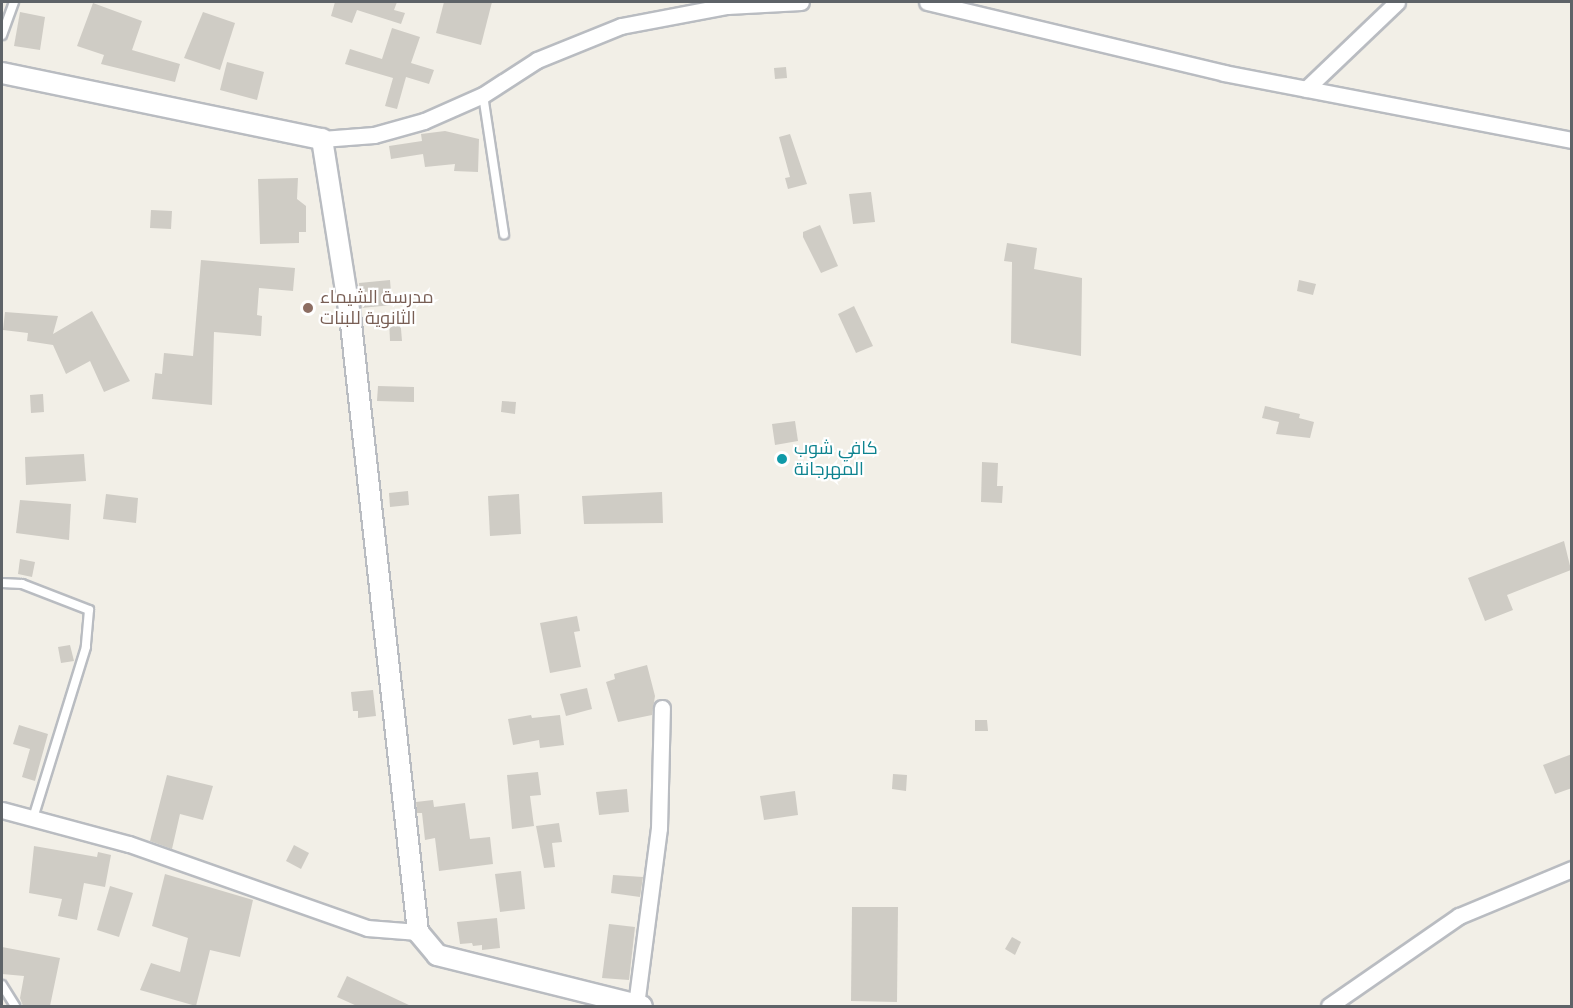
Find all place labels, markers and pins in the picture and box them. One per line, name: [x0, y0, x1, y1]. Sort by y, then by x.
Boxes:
place label: مدرسة الشيماء الثانوية للبنات: [320, 287, 433, 330]
marker: مدرسة الشيماء الثانوية للبنات: [301, 301, 315, 315]
place label: كافي شوب المهرجانة: [794, 438, 878, 480]
marker: كافي شوب المهرجانة: [775, 452, 789, 466]

